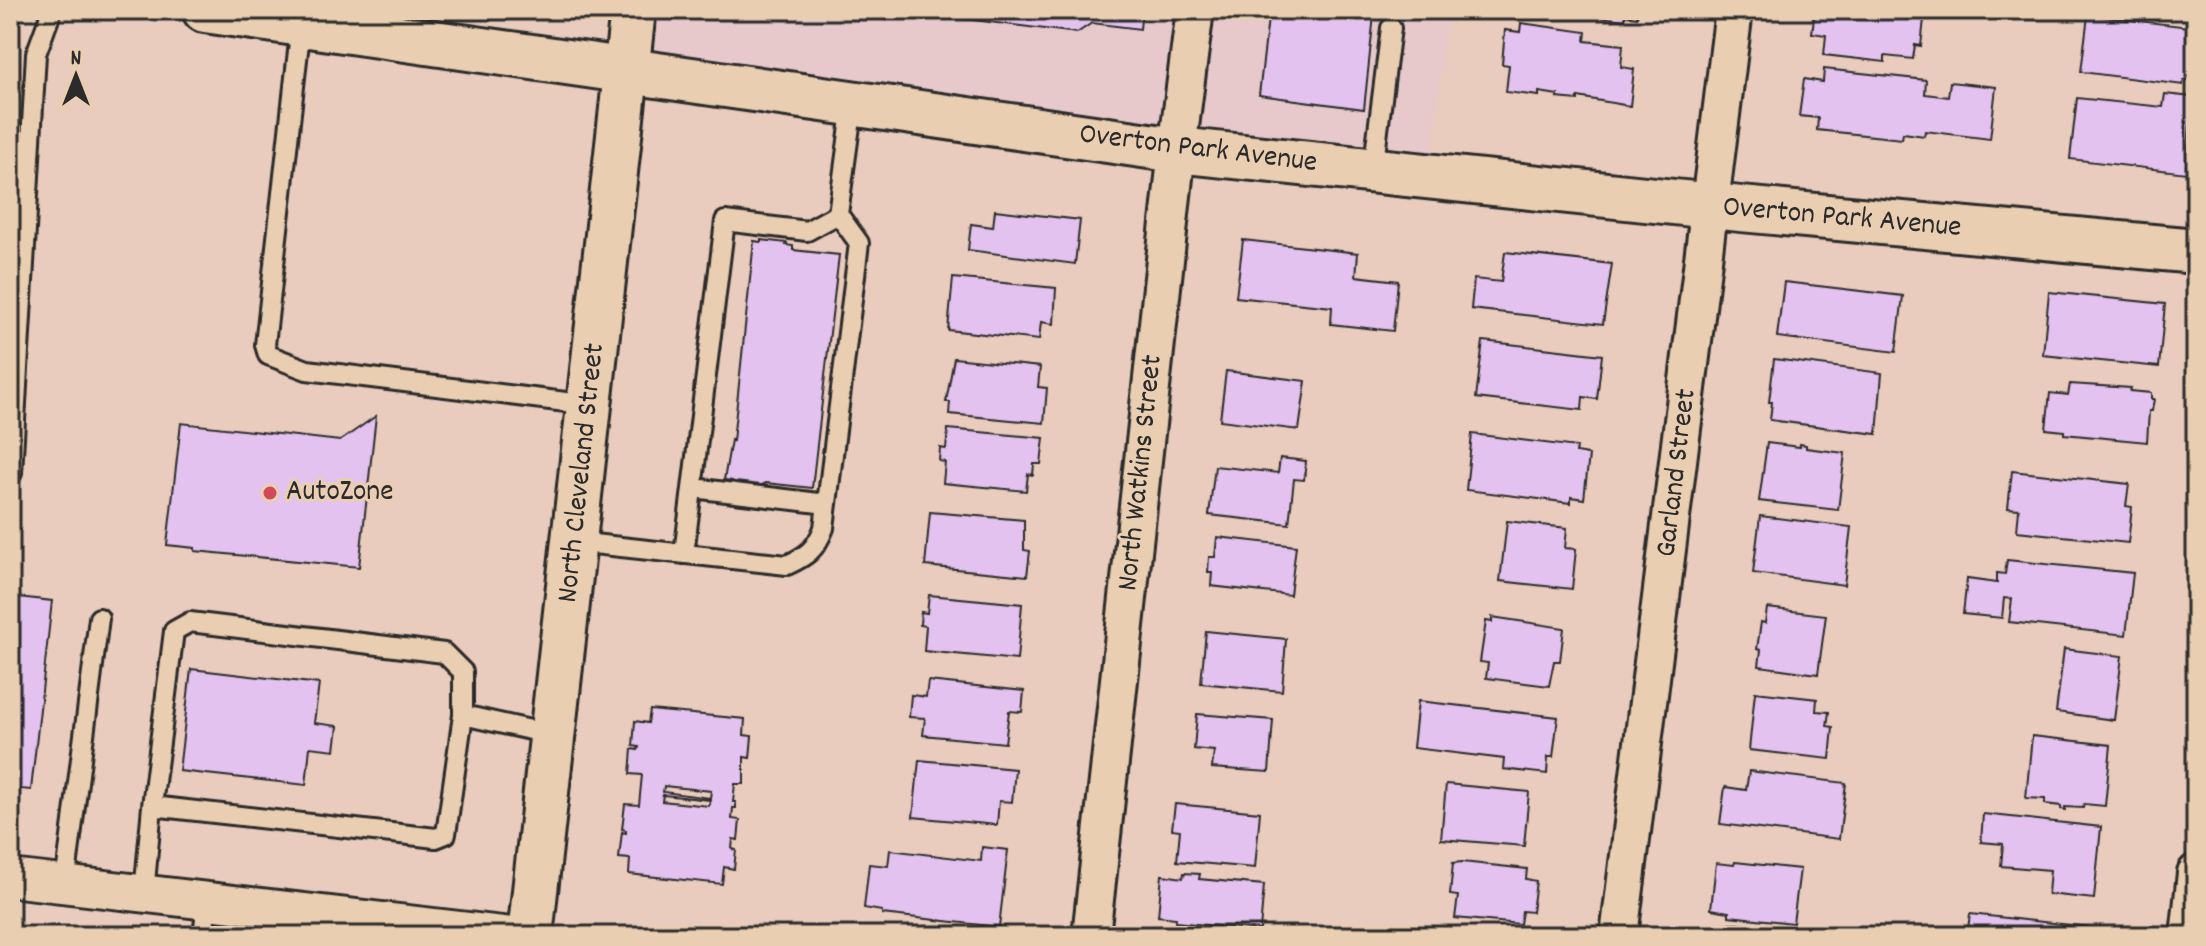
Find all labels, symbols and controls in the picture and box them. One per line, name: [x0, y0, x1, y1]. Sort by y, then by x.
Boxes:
north arrow: [36, 36, 116, 116]
text: N: [71, 44, 82, 75]
street label: Overton Park Avenue: [1077, 114, 1319, 186]
street label: Overton Park Avenue: [1721, 187, 1963, 251]
street label: North Cleveland Street: [548, 341, 618, 605]
street label: North Watkins Street: [1108, 353, 1176, 593]
street label: Garland Street: [1646, 386, 1710, 560]
place label: AutoZone: [286, 472, 393, 515]
marker: AutoZone: [261, 484, 279, 502]

